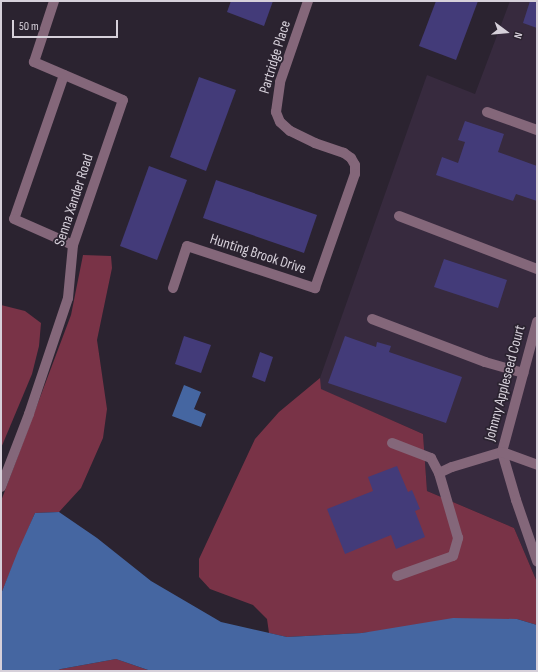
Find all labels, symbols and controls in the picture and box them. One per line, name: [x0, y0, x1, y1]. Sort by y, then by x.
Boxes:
scale bar: [14, 12, 120, 38]
north arrow: [486, 12, 526, 52]
street label: Partridge Place: [255, 18, 295, 96]
text: 50 m: [19, 19, 39, 34]
text: N: [511, 31, 525, 40]
street label: Senna Xander Road: [51, 152, 97, 248]
street label: Hunting Brook Drive: [208, 230, 308, 278]
street label: Johnny Appleseed Court: [481, 323, 529, 443]

